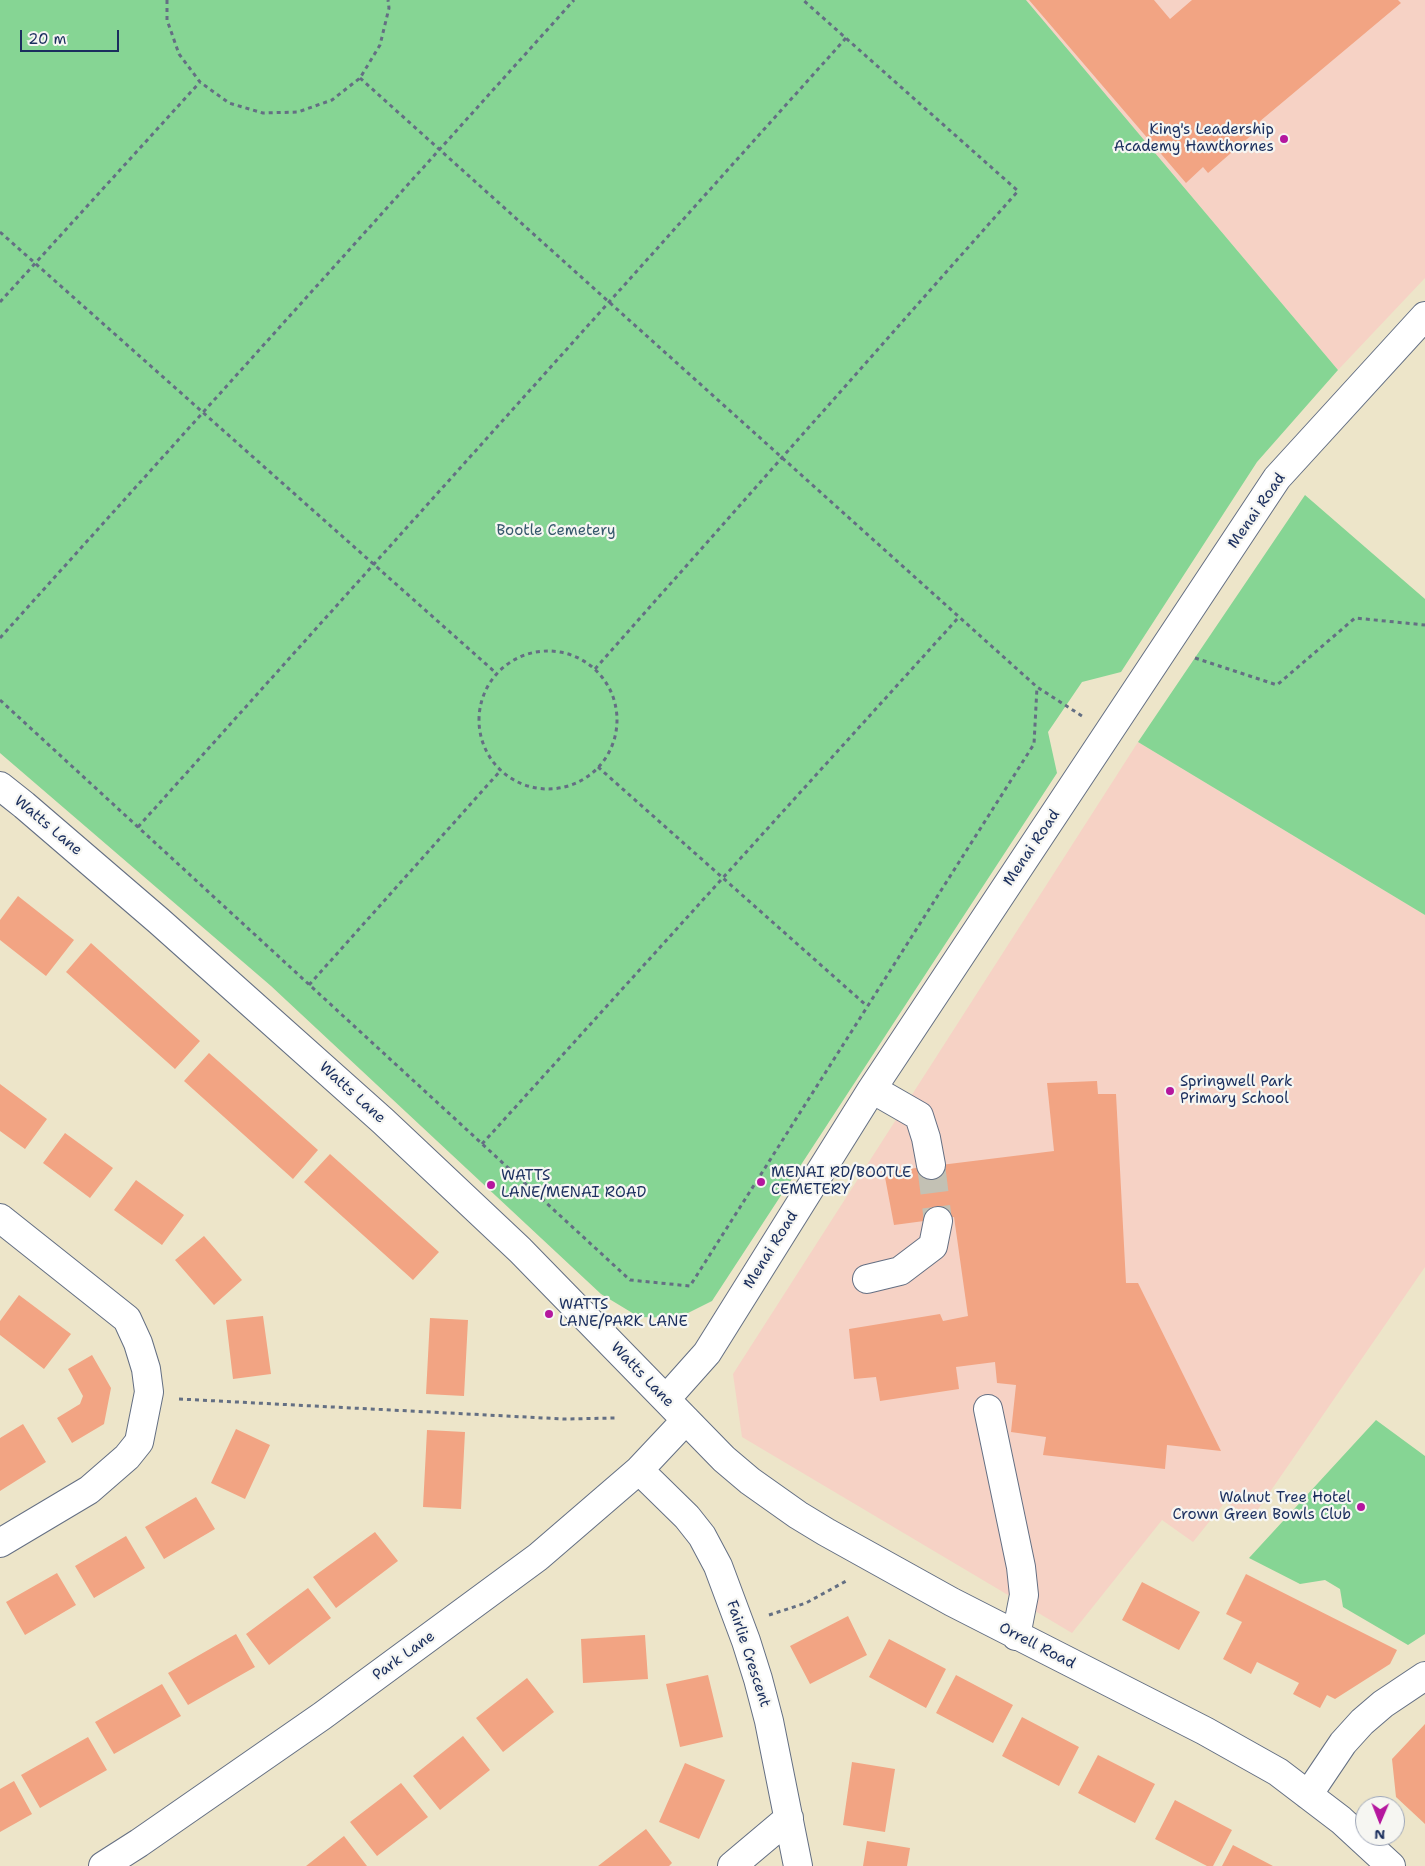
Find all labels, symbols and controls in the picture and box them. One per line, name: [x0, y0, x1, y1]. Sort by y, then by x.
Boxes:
scale bar: [22, 20, 121, 52]
text: 20 m: [28, 29, 67, 49]
place label: King's Leadership Academy Hawthornes: [1114, 121, 1274, 156]
marker: King's Leadership Academy Hawthornes: [1278, 133, 1290, 145]
street label: Menai Road: [1224, 470, 1290, 552]
park label: Bootle Cemetery: [496, 522, 616, 540]
street label: Watts Lane: [10, 792, 86, 860]
street label: Menai Road: [1000, 806, 1064, 890]
street label: Watts Lane: [315, 1058, 389, 1128]
place label: Springwell Park Primary School: [1180, 1073, 1292, 1108]
marker: Springwell Park Primary School: [1164, 1085, 1176, 1097]
place label: MENAI RD/BOOTLE CEMETERY: [771, 1164, 911, 1199]
place label: WATTS LANE/MENAI ROAD: [501, 1167, 646, 1202]
marker: MENAI RD/BOOTLE CEMETERY: [755, 1176, 767, 1188]
marker: WATTS LANE/MENAI ROAD: [485, 1179, 497, 1191]
street label: Menai Road: [740, 1208, 802, 1292]
place label: WATTS LANE/PARK LANE: [559, 1296, 688, 1331]
marker: WATTS LANE/PARK LANE: [543, 1308, 555, 1320]
street label: Watts Lane: [607, 1339, 677, 1411]
place label: Walnut Tree Hotel Crown Green Bowls Club: [1172, 1489, 1351, 1524]
marker: Walnut Tree Hotel Crown Green Bowls Club: [1355, 1501, 1367, 1513]
street label: Fairlie Crescent: [722, 1598, 774, 1710]
street label: Orrell Road: [996, 1619, 1078, 1673]
street label: Park Lane: [369, 1627, 439, 1685]
north arrow: [1355, 1796, 1405, 1846]
text: N: [1374, 1826, 1385, 1844]

